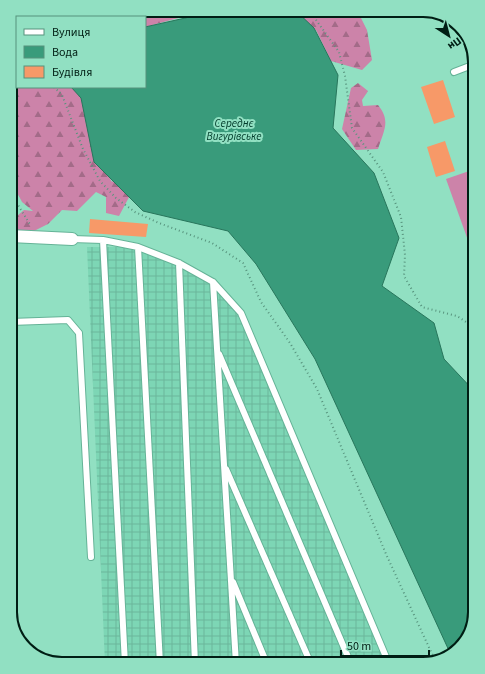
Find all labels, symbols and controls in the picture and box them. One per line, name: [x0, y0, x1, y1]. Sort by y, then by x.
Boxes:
legend: [16, 16, 146, 88]
north arrow: [429, 16, 469, 56]
text: Вулиця: [52, 24, 90, 41]
text: Пн: [445, 34, 465, 54]
text: Вода: [52, 44, 78, 61]
text: Будівля: [52, 64, 92, 81]
water label: Середнє Вигурівське: [206, 116, 262, 144]
scale bar: [341, 632, 429, 658]
text: 50 m: [347, 638, 371, 655]

